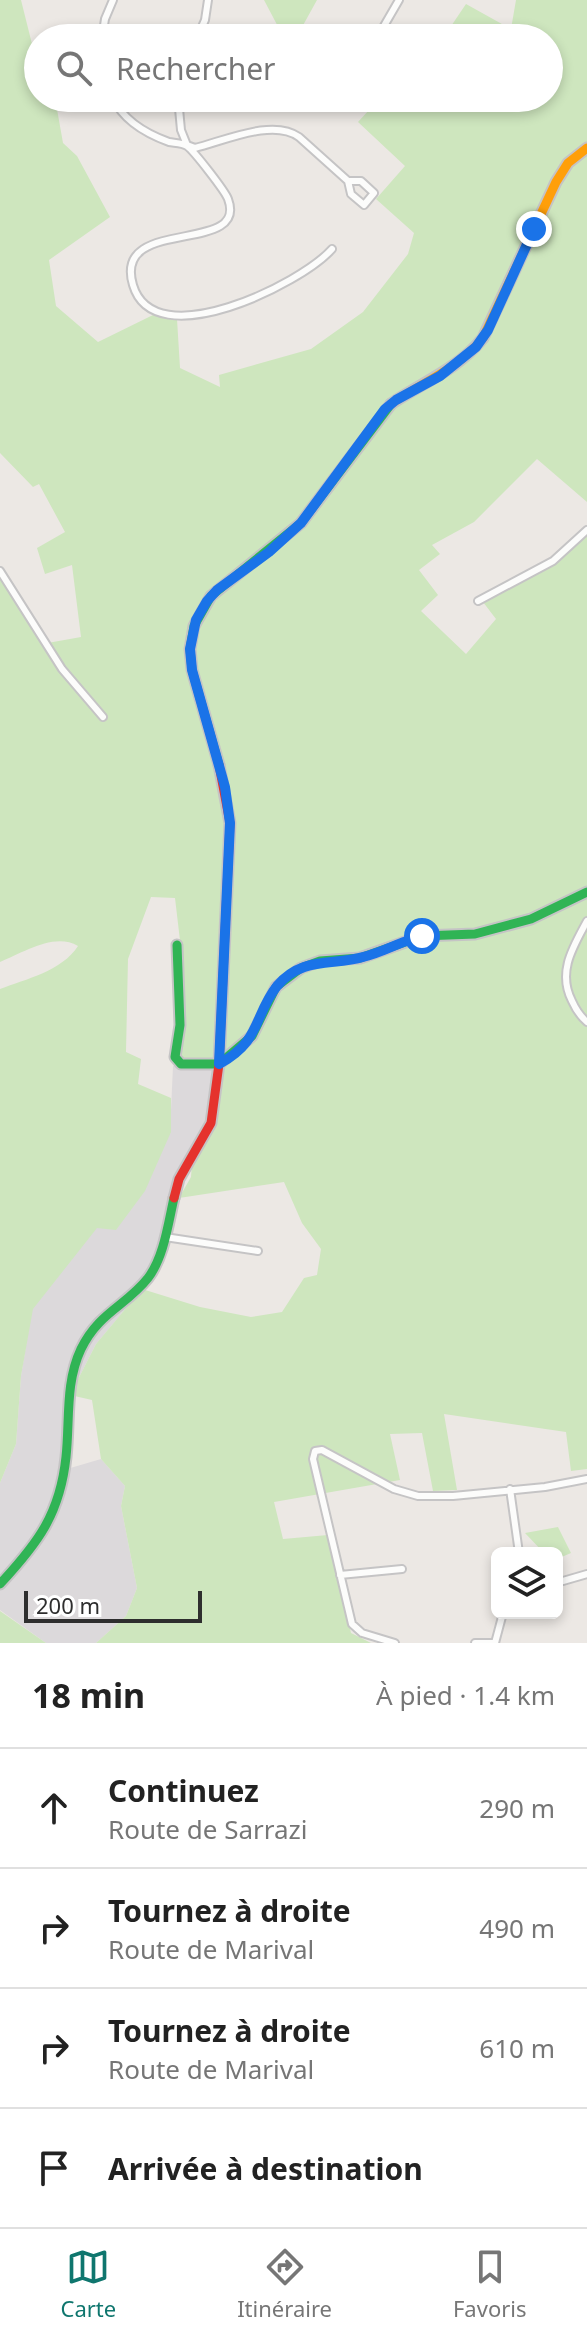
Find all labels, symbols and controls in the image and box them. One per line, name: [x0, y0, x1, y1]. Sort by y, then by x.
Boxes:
search box: [24, 24, 563, 112]
icon: search: [52, 46, 96, 90]
text: Rechercher: [116, 48, 275, 89]
route end: [516, 211, 552, 247]
route start: [404, 918, 440, 954]
map controls: [491, 1547, 563, 1619]
button: layers: [491, 1547, 563, 1619]
scale bar: [24, 1587, 202, 1623]
text: 200 m: [36, 1590, 100, 1620]
text: 18 min: [32, 1672, 145, 1718]
text: À pied · 1.4 km: [376, 1677, 555, 1713]
text: Continuez: [108, 1770, 259, 1811]
icon: ahead: [32, 1786, 76, 1830]
text: 290 m: [479, 1790, 555, 1826]
text: Route de Sarrazi: [108, 1811, 308, 1847]
text: Tournez à droite: [108, 1890, 351, 1931]
icon: right: [32, 1906, 76, 1950]
text: 490 m: [479, 1910, 555, 1946]
text: Route de Marival: [108, 1931, 314, 1967]
text: Tournez à droite: [108, 2010, 351, 2051]
icon: right: [32, 2026, 76, 2070]
text: 610 m: [479, 2030, 555, 2066]
text: Route de Marival: [108, 2051, 314, 2087]
icon: arrive: [32, 2146, 76, 2190]
text: Arrivée à destination: [108, 2148, 423, 2189]
tab: Carte: [60, 2245, 116, 2323]
tab: Itinéraire: [237, 2245, 332, 2323]
tab: Favoris: [453, 2245, 527, 2323]

